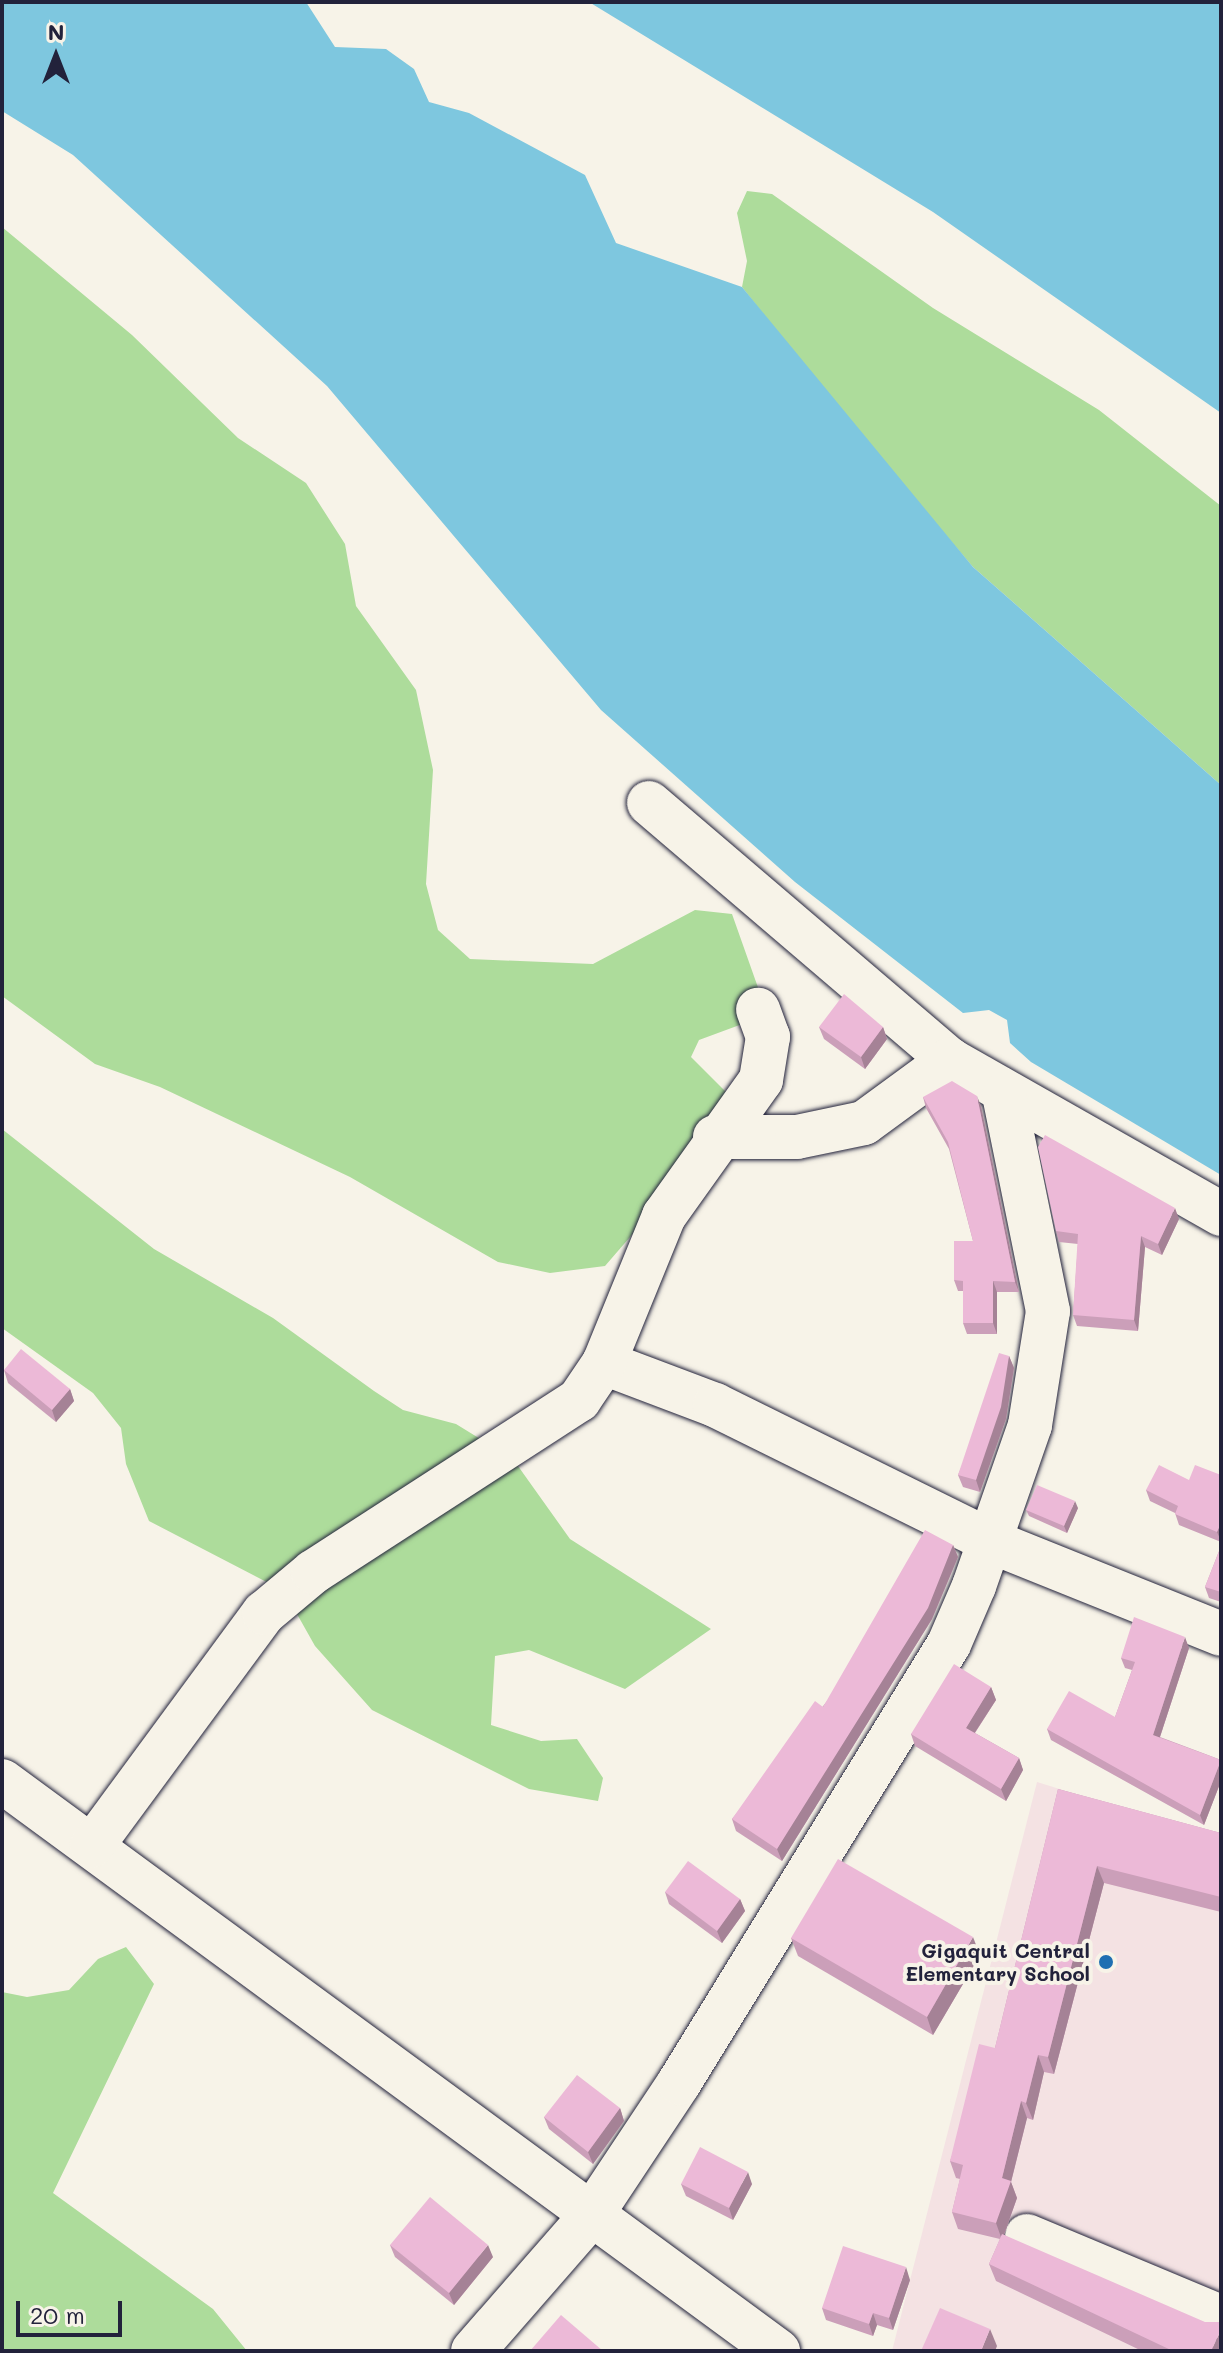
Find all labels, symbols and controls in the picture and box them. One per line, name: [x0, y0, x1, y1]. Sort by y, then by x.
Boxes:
north arrow: [16, 16, 96, 96]
text: N: [48, 17, 64, 46]
place label: Gigaquit Central Elementary School: [905, 1938, 1090, 1985]
marker: Gigaquit Central Elementary School: [1097, 1953, 1115, 1971]
scale bar: [20, 2285, 126, 2335]
text: 20 m: [30, 2299, 85, 2330]

